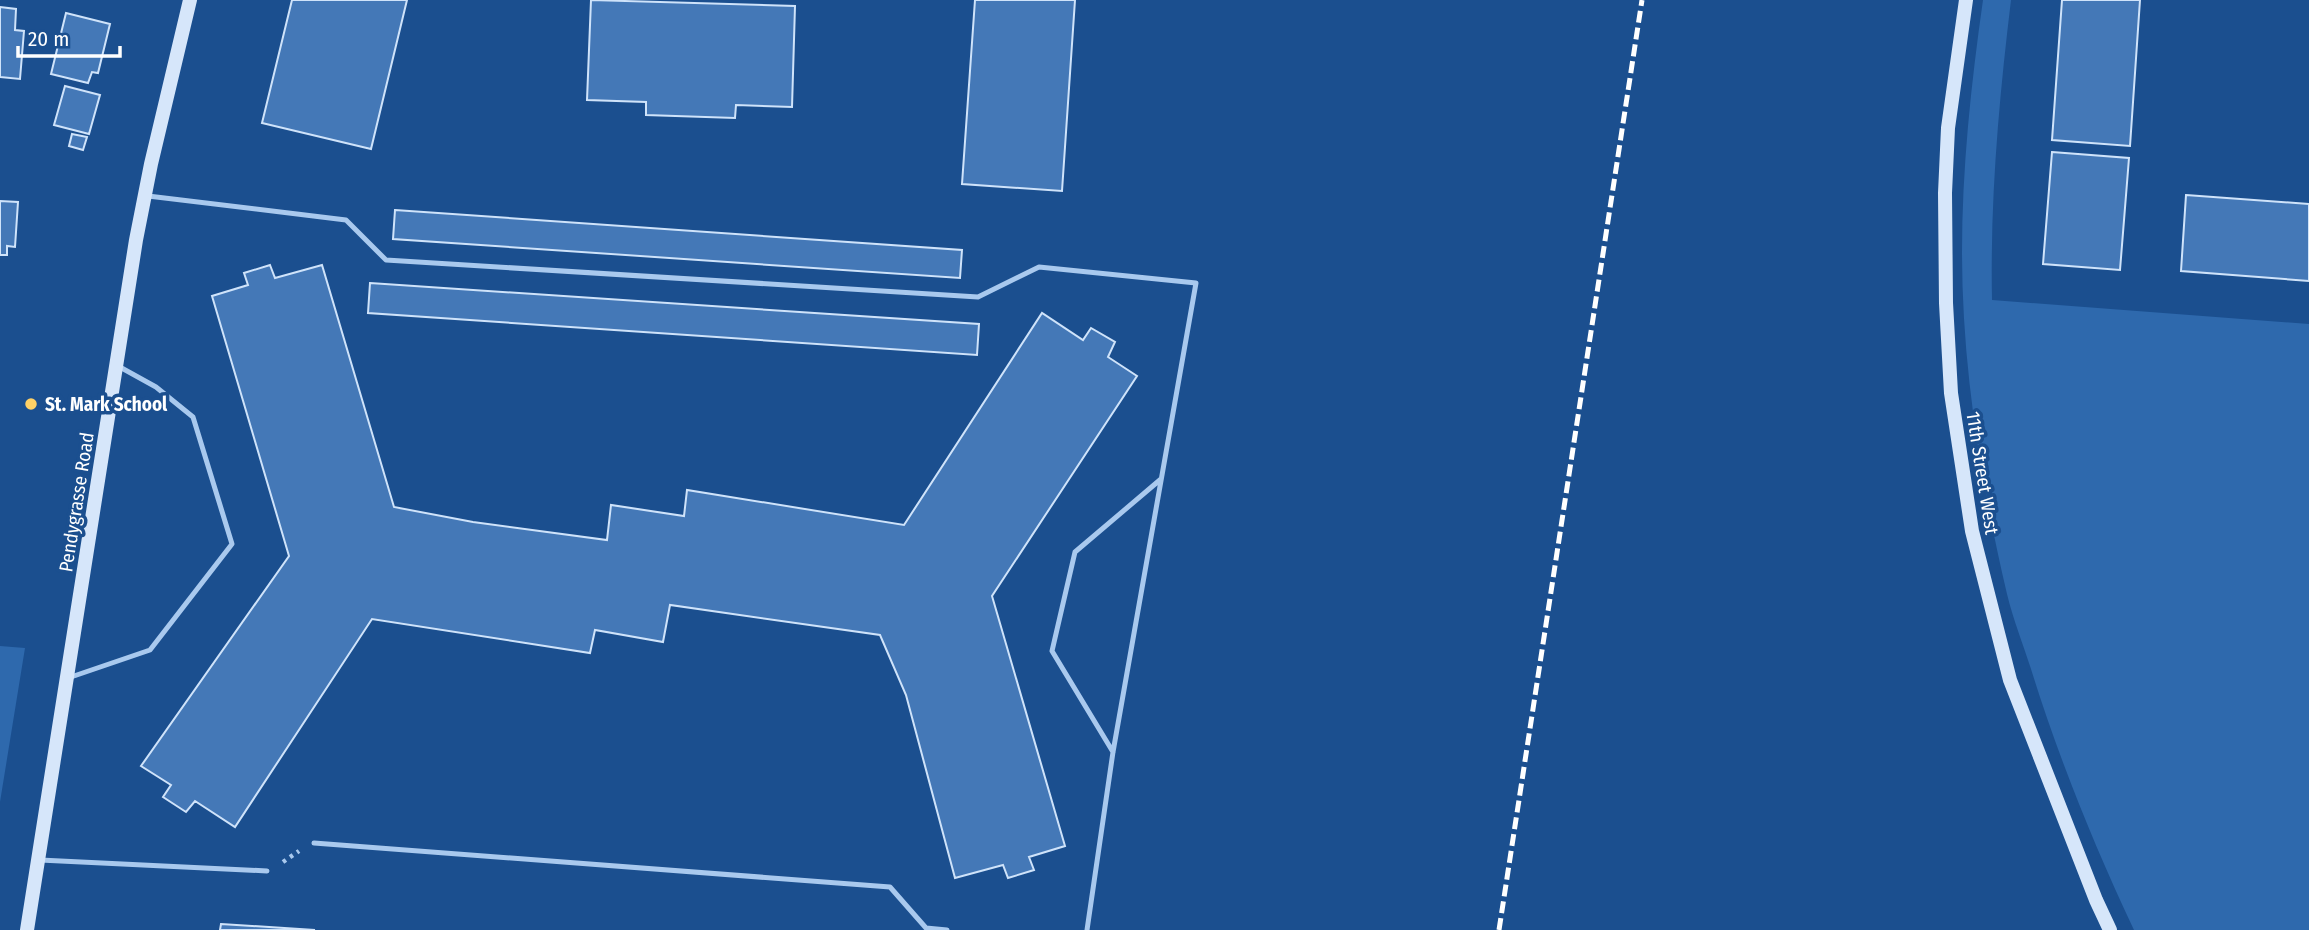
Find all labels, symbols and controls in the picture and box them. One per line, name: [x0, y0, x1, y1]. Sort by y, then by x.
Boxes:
scale bar: [18, 14, 119, 58]
text: 20 m: [28, 26, 69, 52]
place label: St. Mark School: [45, 393, 168, 416]
marker: St. Mark School: [23, 396, 39, 412]
street label: 11th Street West: [1961, 410, 2004, 537]
street label: Pendygrasse Road: [54, 431, 99, 573]

